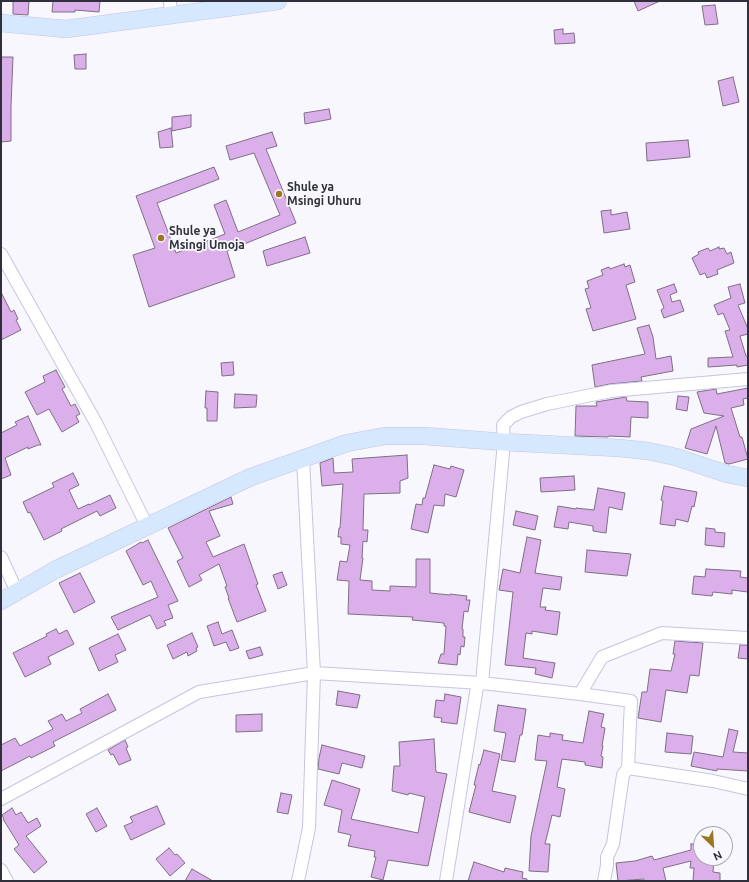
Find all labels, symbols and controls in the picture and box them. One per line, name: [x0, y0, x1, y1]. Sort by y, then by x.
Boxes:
place label: Shule ya Msingi Uhuru: [287, 180, 361, 208]
marker: Shule ya Msingi Uhuru: [274, 189, 284, 199]
place label: Shule ya Msingi Umoja: [169, 224, 245, 252]
marker: Shule ya Msingi Umoja: [156, 233, 166, 243]
north arrow: [693, 826, 733, 866]
text: N: [711, 849, 724, 863]

